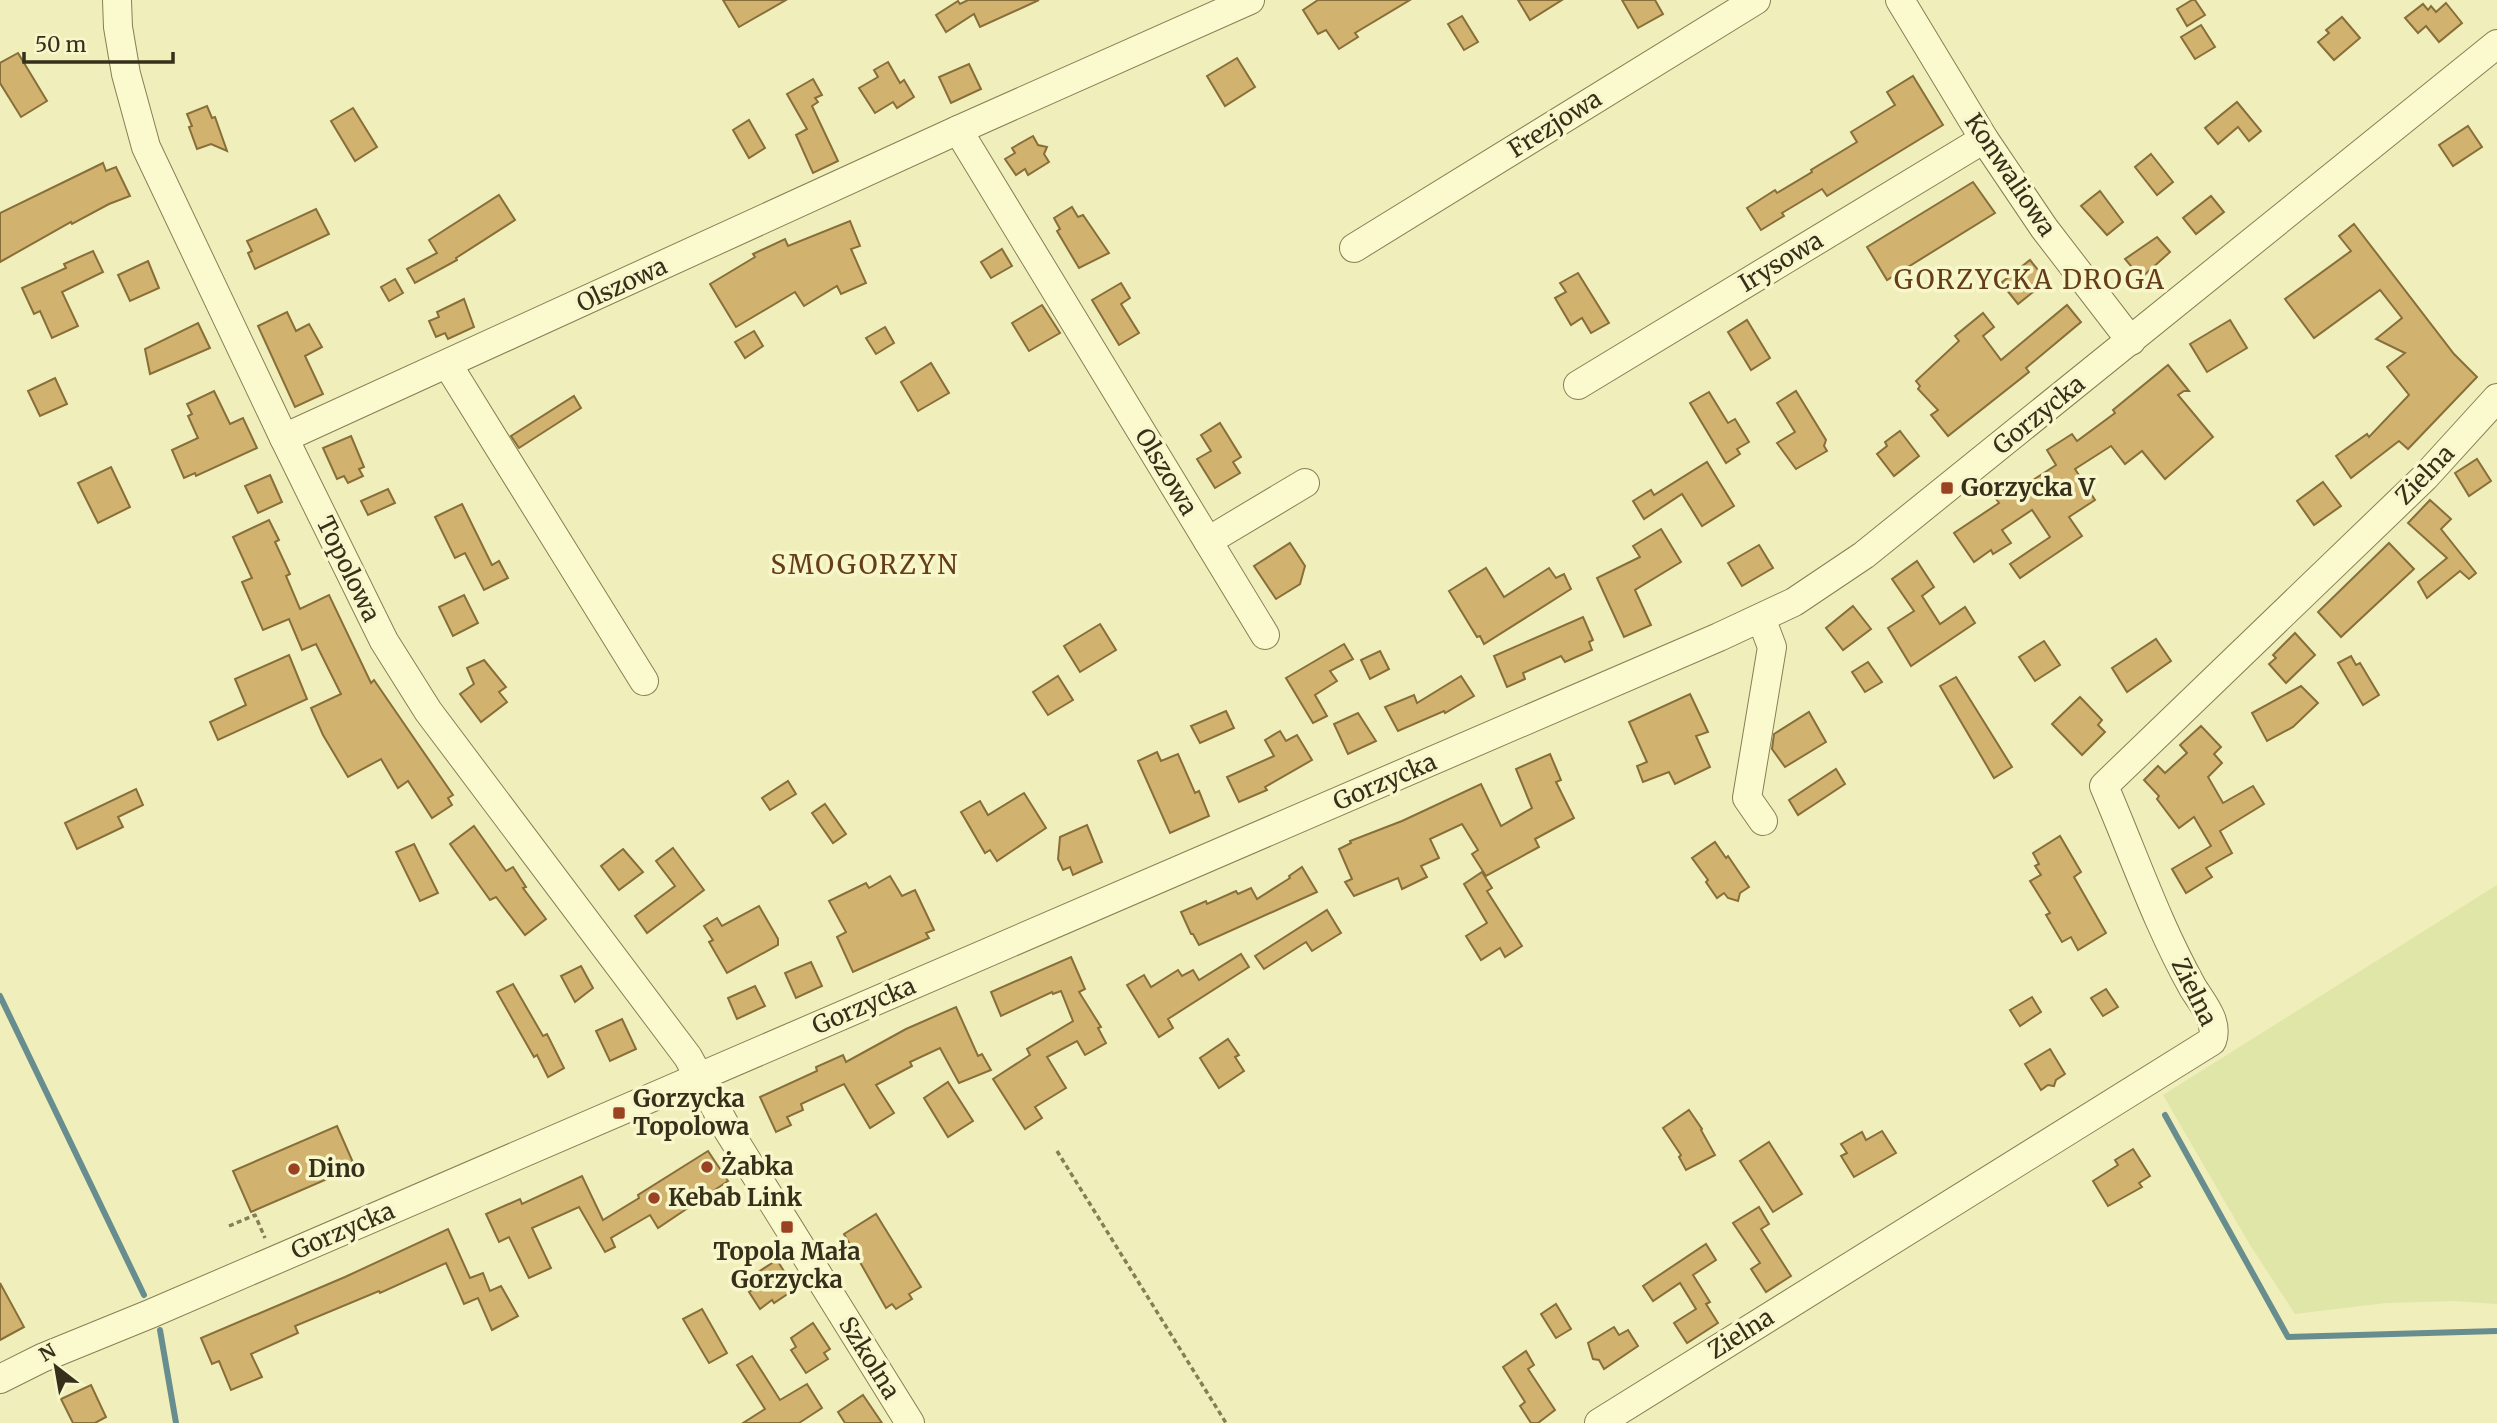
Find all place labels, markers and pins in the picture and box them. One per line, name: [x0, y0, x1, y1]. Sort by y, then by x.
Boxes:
place label: Gorzycka V: [1961, 472, 2096, 503]
marker: Gorzycka V: [1939, 480, 1955, 496]
place label: Gorzycka Topolowa: [633, 1083, 750, 1142]
marker: Gorzycka Topolowa: [611, 1105, 627, 1121]
place label: Żabka: [721, 1151, 794, 1182]
place label: Dino: [308, 1153, 365, 1184]
marker: Żabka: [699, 1159, 715, 1175]
marker: Dino: [286, 1161, 302, 1177]
place label: Kebab Link: [668, 1182, 802, 1213]
marker: Kebab Link: [646, 1190, 662, 1206]
marker: Topola Mała Gorzycka: [779, 1219, 795, 1235]
place label: Topola Mała Gorzycka: [713, 1236, 861, 1295]

